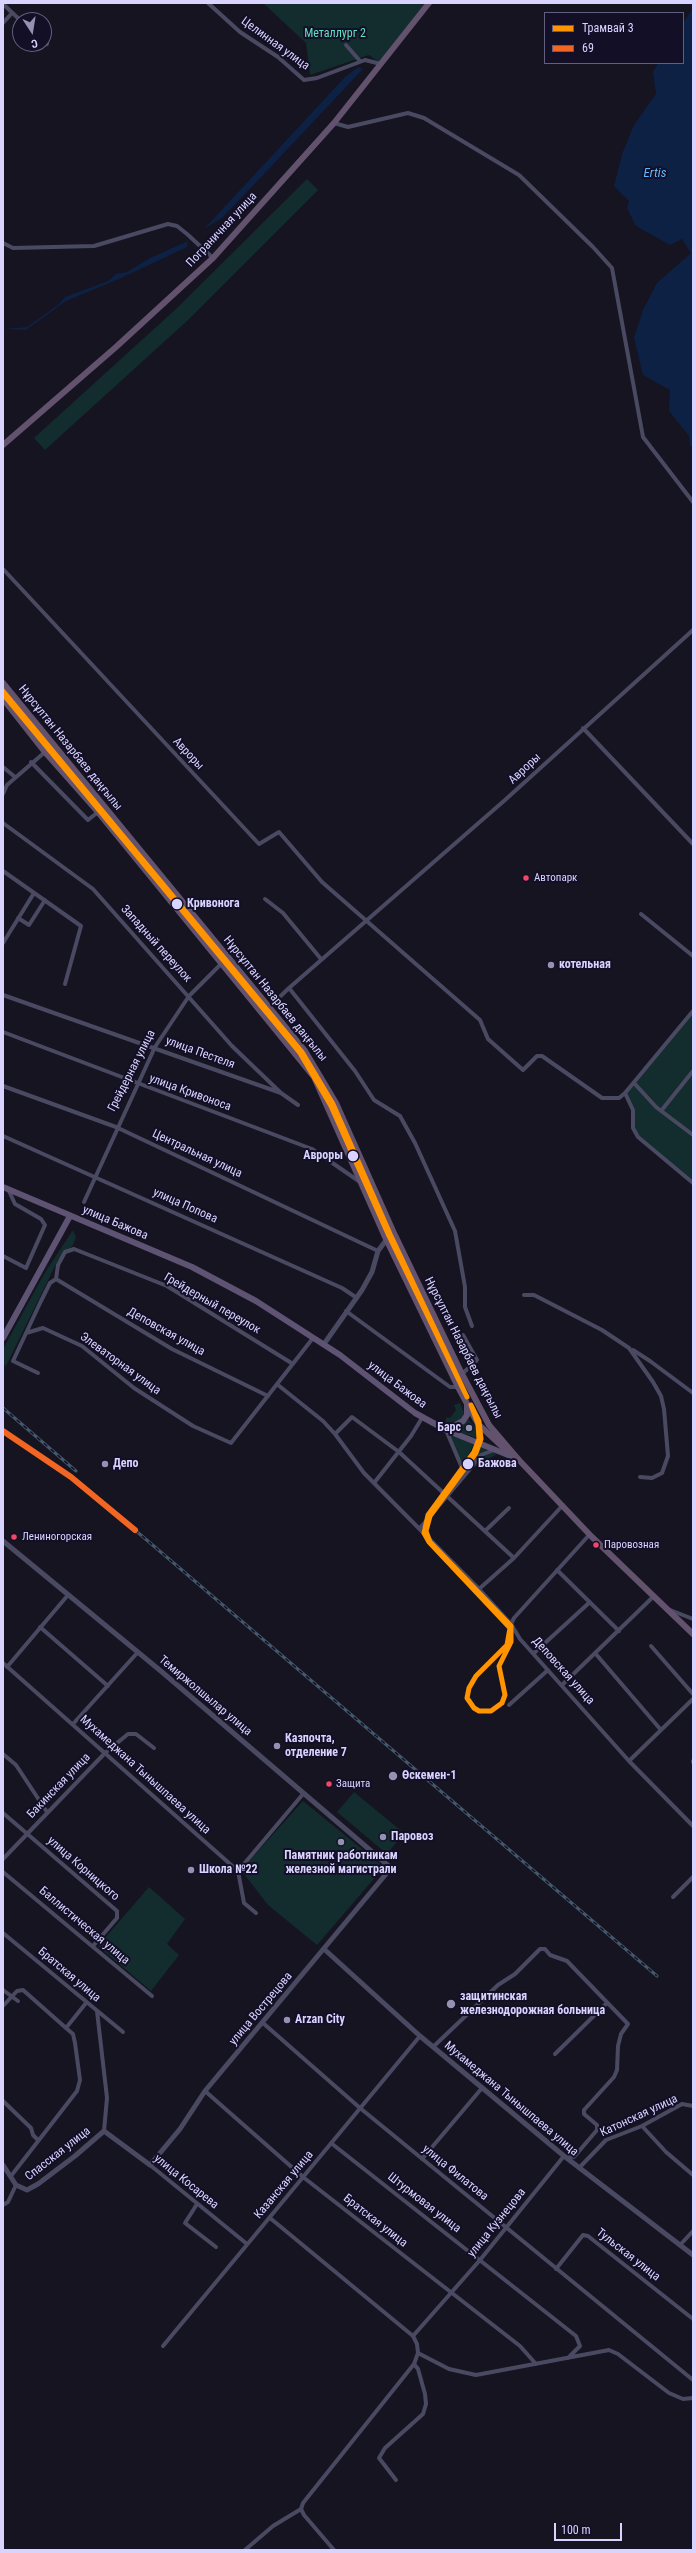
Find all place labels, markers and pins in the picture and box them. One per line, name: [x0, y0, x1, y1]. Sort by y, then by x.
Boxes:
place label: Автопарк: [534, 871, 577, 885]
marker: Автопарк: [521, 873, 531, 883]
marker: Кривонога: [170, 897, 184, 911]
place label: Кривонога: [187, 897, 240, 911]
place label: котельная: [559, 958, 611, 972]
marker: котельная: [546, 960, 556, 970]
place label: Авроры: [303, 1149, 343, 1163]
marker: Авроры: [346, 1149, 360, 1163]
place label: Барс: [437, 1421, 461, 1435]
marker: Барс: [464, 1423, 474, 1433]
place label: Депо: [113, 1457, 139, 1471]
marker: Бажова: [461, 1457, 475, 1471]
place label: Бажова: [478, 1457, 517, 1471]
marker: Депо: [100, 1459, 110, 1469]
place label: Лениногорская: [22, 1530, 92, 1544]
marker: Лениногорская: [9, 1532, 19, 1542]
place label: Паровозная: [604, 1538, 659, 1552]
marker: Паровозная: [591, 1540, 601, 1550]
place label: Казпочта, отделение 7: [285, 1732, 347, 1760]
marker: Казпочта, отделение 7: [272, 1741, 282, 1751]
place label: Өскемен-1: [402, 1769, 457, 1783]
marker: Өскемен-1: [387, 1770, 399, 1782]
place label: Защита: [336, 1777, 370, 1791]
marker: Защита: [324, 1779, 334, 1789]
place label: Паровоз: [391, 1830, 433, 1844]
marker: Паровоз: [378, 1832, 388, 1842]
marker: Памятник работникам железной магистрали: [336, 1837, 346, 1847]
place label: Памятник работникам железной магистрали: [284, 1849, 398, 1877]
place label: Школа №22: [199, 1863, 258, 1877]
marker: Школа №22: [186, 1865, 196, 1875]
place label: защитинская железнодорожная больница: [460, 1990, 605, 2018]
marker: защитинская железнодорожная больница: [445, 1998, 457, 2010]
place label: Arzan City: [295, 2013, 345, 2027]
marker: Arzan City: [282, 2015, 292, 2025]

